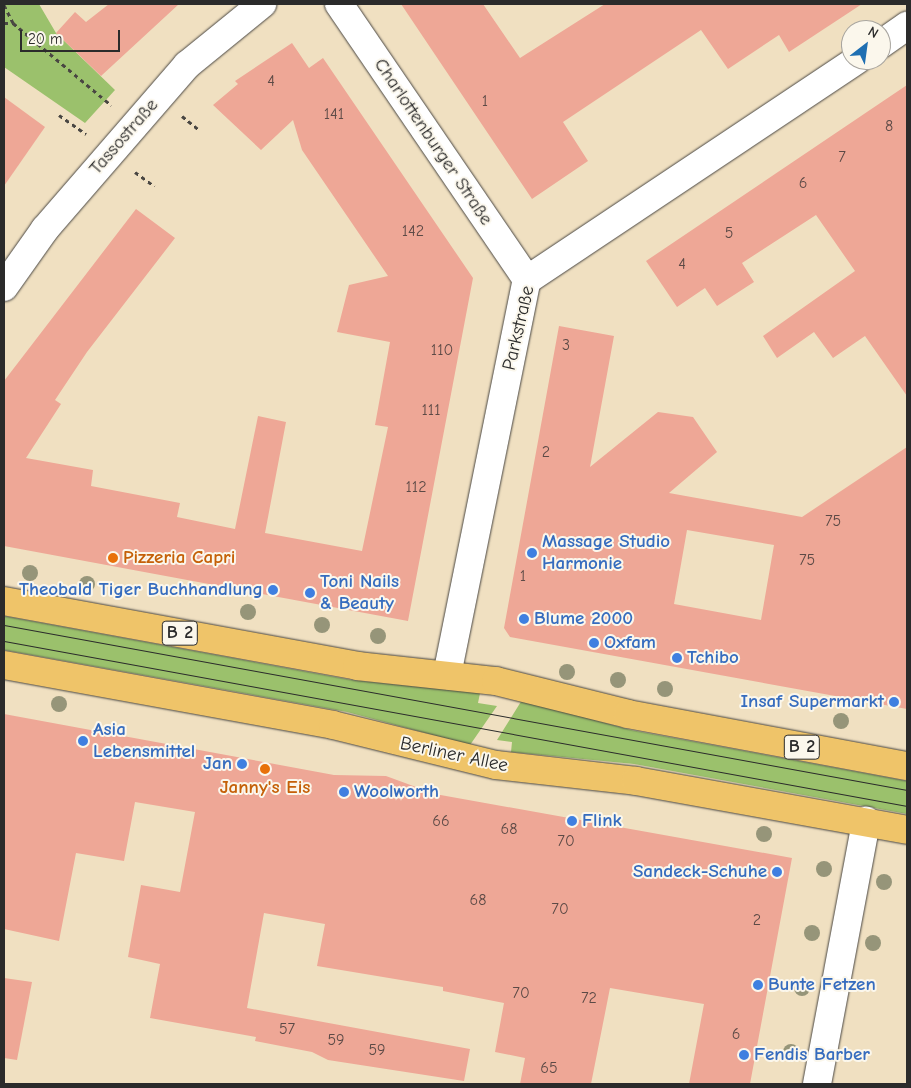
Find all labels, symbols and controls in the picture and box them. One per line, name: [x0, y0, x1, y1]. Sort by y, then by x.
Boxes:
scale bar: [22, 20, 122, 52]
north arrow: [841, 20, 891, 70]
text: N: [865, 23, 881, 42]
text: 20 m: [28, 30, 62, 48]
street label: Charlottenburger Straße: [369, 54, 497, 230]
house number: 4: [267, 71, 275, 91]
house number: 1: [482, 91, 488, 111]
street label: Tassostraße: [85, 94, 163, 180]
house number: 141: [324, 104, 344, 124]
house number: 8: [885, 116, 893, 136]
house number: 7: [838, 147, 846, 167]
house number: 6: [799, 173, 807, 193]
house number: 142: [402, 221, 424, 241]
house number: 5: [725, 223, 733, 243]
house number: 4: [678, 254, 686, 274]
street label: Parkstraße: [498, 283, 540, 373]
house number: 3: [562, 335, 570, 355]
house number: 110: [431, 340, 453, 360]
house number: 111: [421, 400, 441, 420]
house number: 2: [542, 442, 550, 462]
house number: 112: [405, 477, 427, 497]
house number: 75: [825, 511, 841, 531]
place label: Massage Studio Harmonie: [542, 531, 670, 575]
place label: Pizzeria Capri: [123, 547, 235, 569]
marker: Massage Studio Harmonie: [526, 547, 538, 559]
house number: 75: [799, 550, 815, 570]
marker: Pizzeria Capri: [107, 552, 119, 564]
house number: 1: [520, 566, 526, 586]
place label: Toni Nails & Beauty: [320, 571, 399, 615]
place label: Theobald Tiger Buchhandlung: [19, 579, 263, 601]
marker: Theobald Tiger Buchhandlung: [267, 584, 279, 596]
marker: Toni Nails & Beauty: [304, 587, 316, 599]
place label: Blume 2000: [534, 608, 633, 630]
marker: Blume 2000: [518, 613, 530, 625]
road number: B 2: [161, 618, 199, 648]
place label: Oxfam: [604, 632, 656, 654]
marker: Oxfam: [588, 637, 600, 649]
place label: Tchibo: [687, 647, 739, 669]
marker: Tchibo: [671, 652, 683, 664]
place label: Insaf Supermarkt: [740, 691, 884, 713]
marker: Insaf Supermarkt: [888, 696, 900, 708]
place label: Asia Lebensmittel: [93, 719, 195, 763]
street label: Berliner Allee: [398, 732, 510, 778]
road number: B 2: [783, 732, 821, 762]
marker: Asia Lebensmittel: [77, 735, 89, 747]
place label: Jan: [203, 753, 232, 775]
marker: Jan: [236, 758, 248, 770]
marker: Janny's Eis: [259, 763, 271, 775]
place label: Janny's Eis: [220, 777, 310, 799]
place label: Woolworth: [354, 781, 439, 803]
marker: Woolworth: [338, 786, 350, 798]
place label: Flink: [582, 810, 622, 832]
house number: 66: [432, 811, 450, 831]
marker: Flink: [566, 815, 578, 827]
house number: 68: [501, 819, 517, 839]
house number: 70: [557, 831, 575, 851]
place label: Sandeck-Schuhe: [633, 861, 767, 883]
marker: Sandeck-Schuhe: [771, 866, 783, 878]
house number: 68: [470, 890, 486, 910]
house number: 70: [551, 899, 569, 919]
house number: 2: [753, 910, 761, 930]
place label: Bunte Fetzen: [768, 974, 876, 996]
marker: Bunte Fetzen: [752, 979, 764, 991]
house number: 70: [512, 983, 530, 1003]
house number: 72: [581, 988, 597, 1008]
house number: 57: [279, 1019, 295, 1039]
house number: 6: [732, 1024, 740, 1044]
house number: 59: [327, 1030, 345, 1050]
house number: 59: [368, 1040, 386, 1060]
place label: Fendis Barber: [754, 1044, 870, 1066]
marker: Fendis Barber: [738, 1049, 750, 1061]
house number: 65: [540, 1058, 558, 1078]

